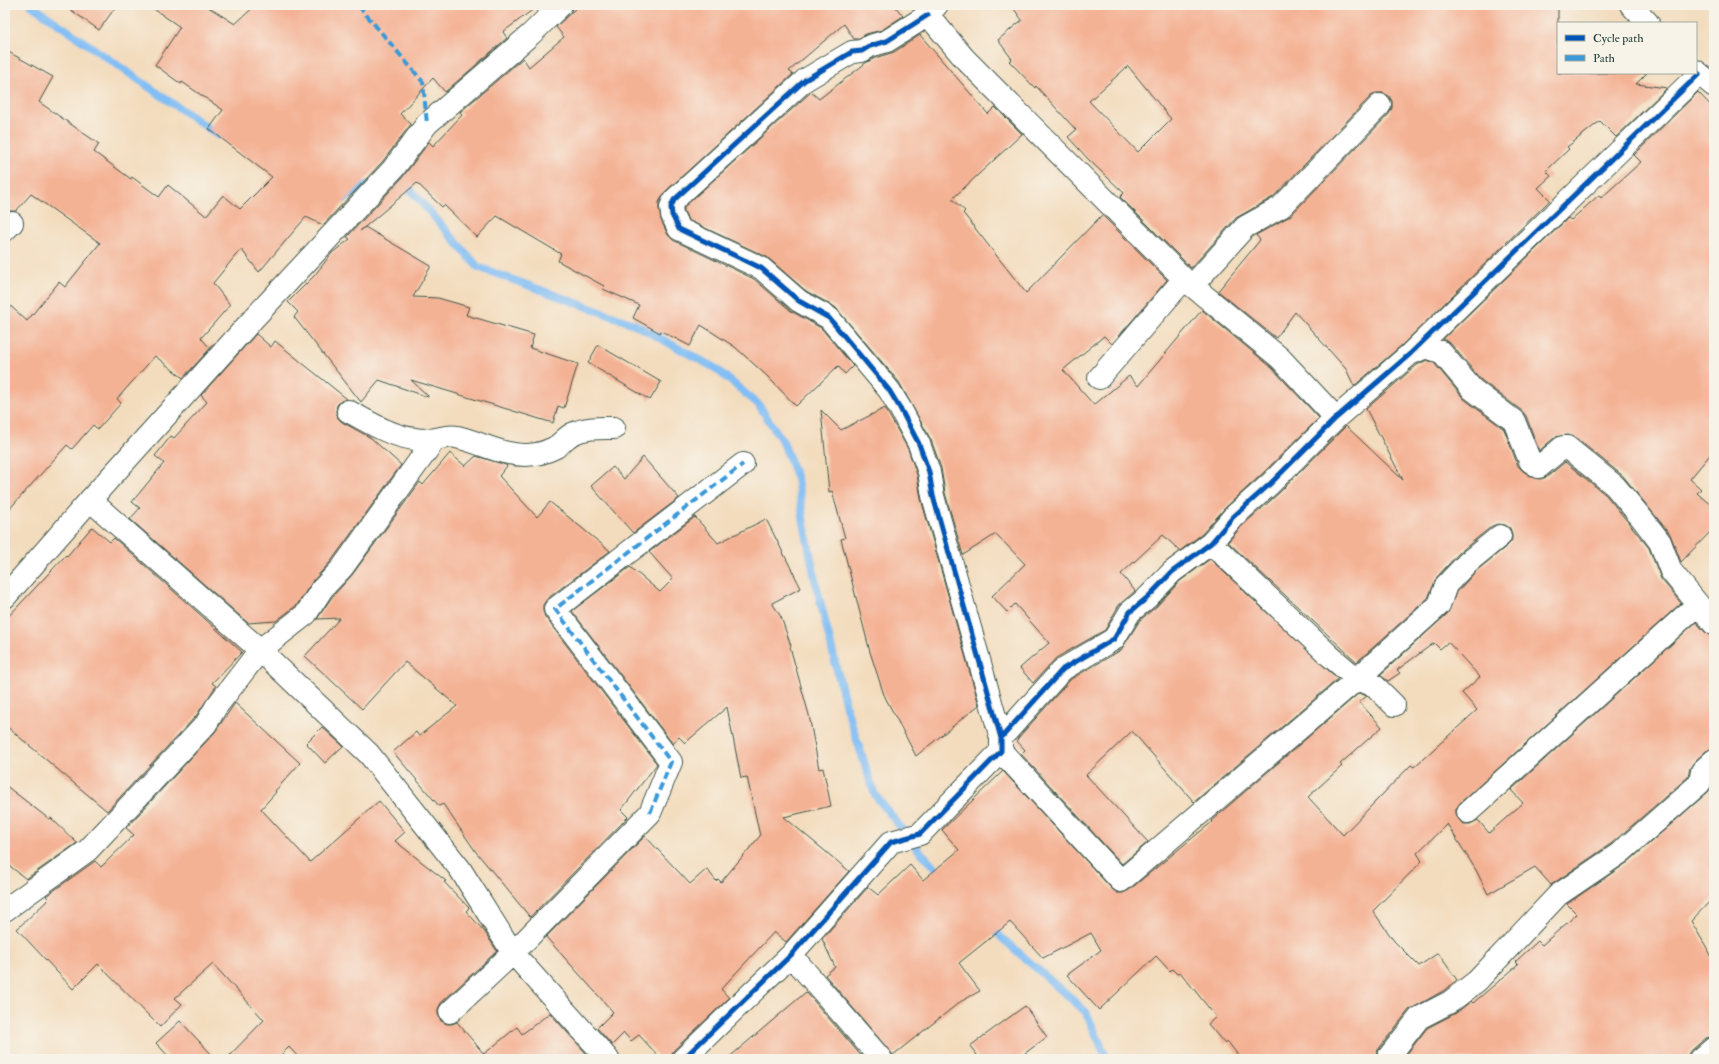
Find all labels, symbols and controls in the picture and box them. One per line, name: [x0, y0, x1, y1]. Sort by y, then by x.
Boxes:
legend: [1557, 22, 1697, 74]
text: Cycle path: [1593, 31, 1644, 46]
text: Path: [1593, 51, 1616, 66]

